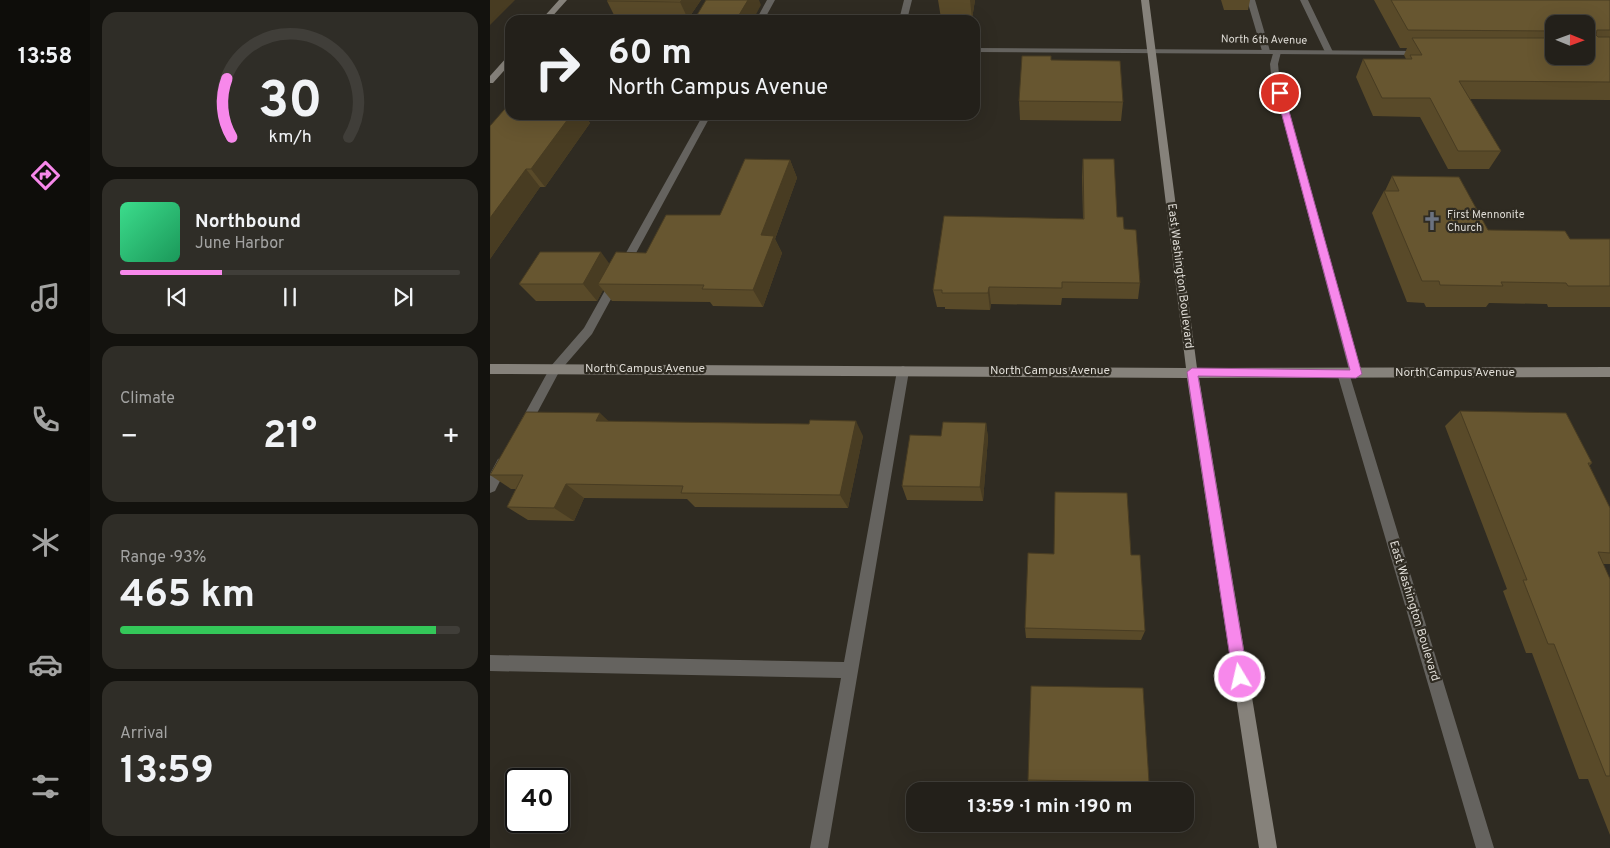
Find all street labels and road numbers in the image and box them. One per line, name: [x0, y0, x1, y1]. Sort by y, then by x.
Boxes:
street label: North 6th Avenue: [1221, 32, 1308, 48]
street label: East Washington Boulevard: [1163, 202, 1197, 350]
street label: North Campus Avenue: [585, 361, 705, 377]
street label: North Campus Avenue: [990, 363, 1110, 379]
street label: North Campus Avenue: [1395, 365, 1515, 381]
street label: East Washington Boulevard: [1385, 539, 1443, 683]

